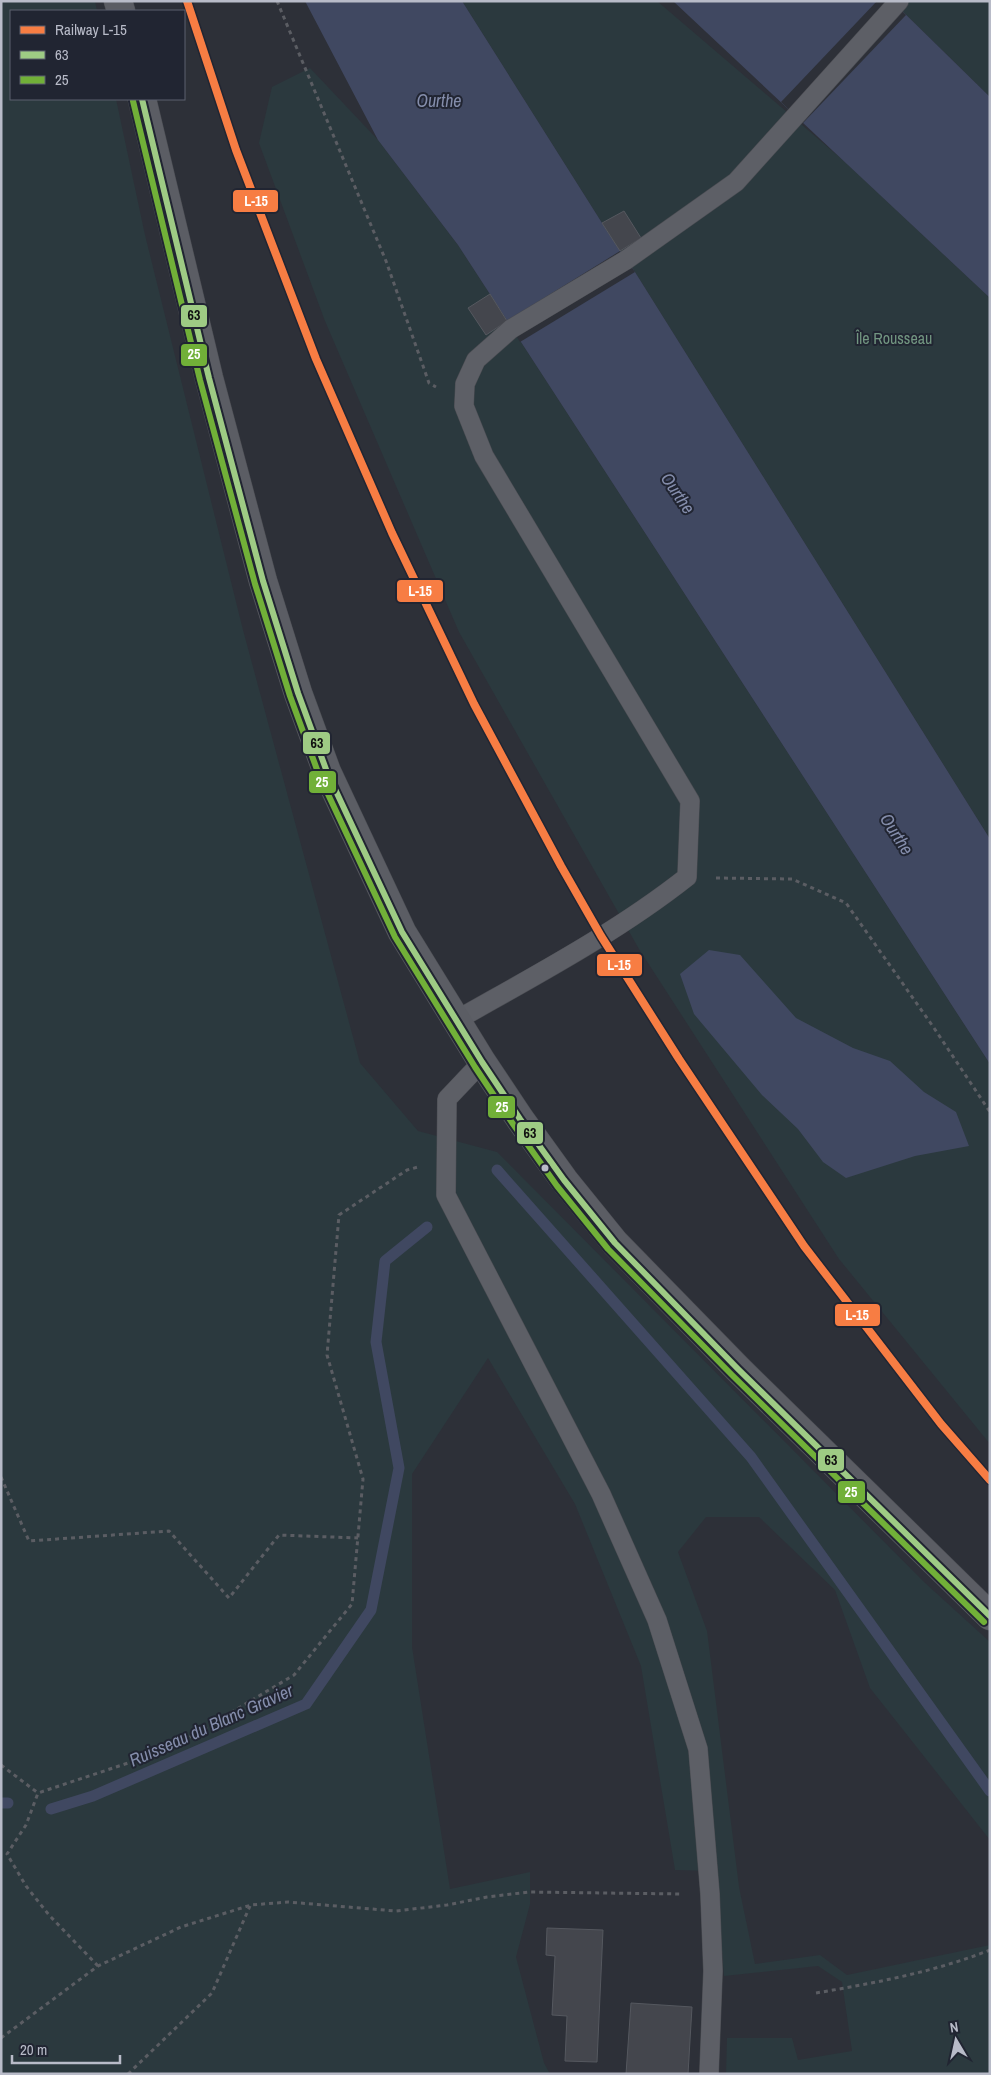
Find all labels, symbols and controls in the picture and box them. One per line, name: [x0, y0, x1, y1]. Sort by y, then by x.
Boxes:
legend: [10, 10, 185, 100]
text: Railway L-15: [55, 19, 127, 40]
text: 63: [55, 44, 69, 65]
text: 25: [55, 69, 69, 90]
water label: Ourthe: [416, 88, 462, 113]
line badge: L-15: [232, 189, 279, 213]
text: L-15: [244, 192, 268, 210]
line badge: 63: [180, 304, 208, 328]
text: 63: [188, 306, 200, 324]
park label: Île Rousseau: [855, 327, 932, 349]
line badge: 25: [180, 343, 208, 367]
text: 25: [188, 345, 201, 363]
water label: Ourthe: [655, 467, 701, 519]
line badge: L-15: [396, 579, 444, 603]
text: L-15: [408, 582, 432, 600]
line badge: 63: [302, 731, 331, 755]
text: 63: [311, 734, 323, 752]
line badge: 25: [308, 770, 337, 794]
text: 25: [316, 773, 329, 791]
water label: Ourthe: [874, 808, 920, 860]
line badge: L-15: [596, 953, 643, 977]
text: L-15: [607, 956, 631, 974]
line badge: 25: [487, 1095, 516, 1119]
text: 25: [496, 1098, 509, 1116]
line badge: 63: [516, 1121, 544, 1145]
text: 63: [524, 1124, 536, 1142]
unlabelled marker: [540, 1163, 550, 1173]
line badge: L-15: [834, 1303, 881, 1327]
text: L-15: [845, 1306, 869, 1324]
line badge: 63: [817, 1448, 845, 1472]
text: 63: [825, 1451, 837, 1469]
line badge: 25: [837, 1480, 866, 1504]
text: 25: [845, 1483, 858, 1501]
water label: Ruisseau du Blanc Gravier: [125, 1677, 298, 1772]
north arrow: [931, 2015, 981, 2065]
text: N: [948, 2018, 959, 2037]
scale bar: [12, 2032, 120, 2064]
text: 20 m: [20, 2039, 47, 2060]

